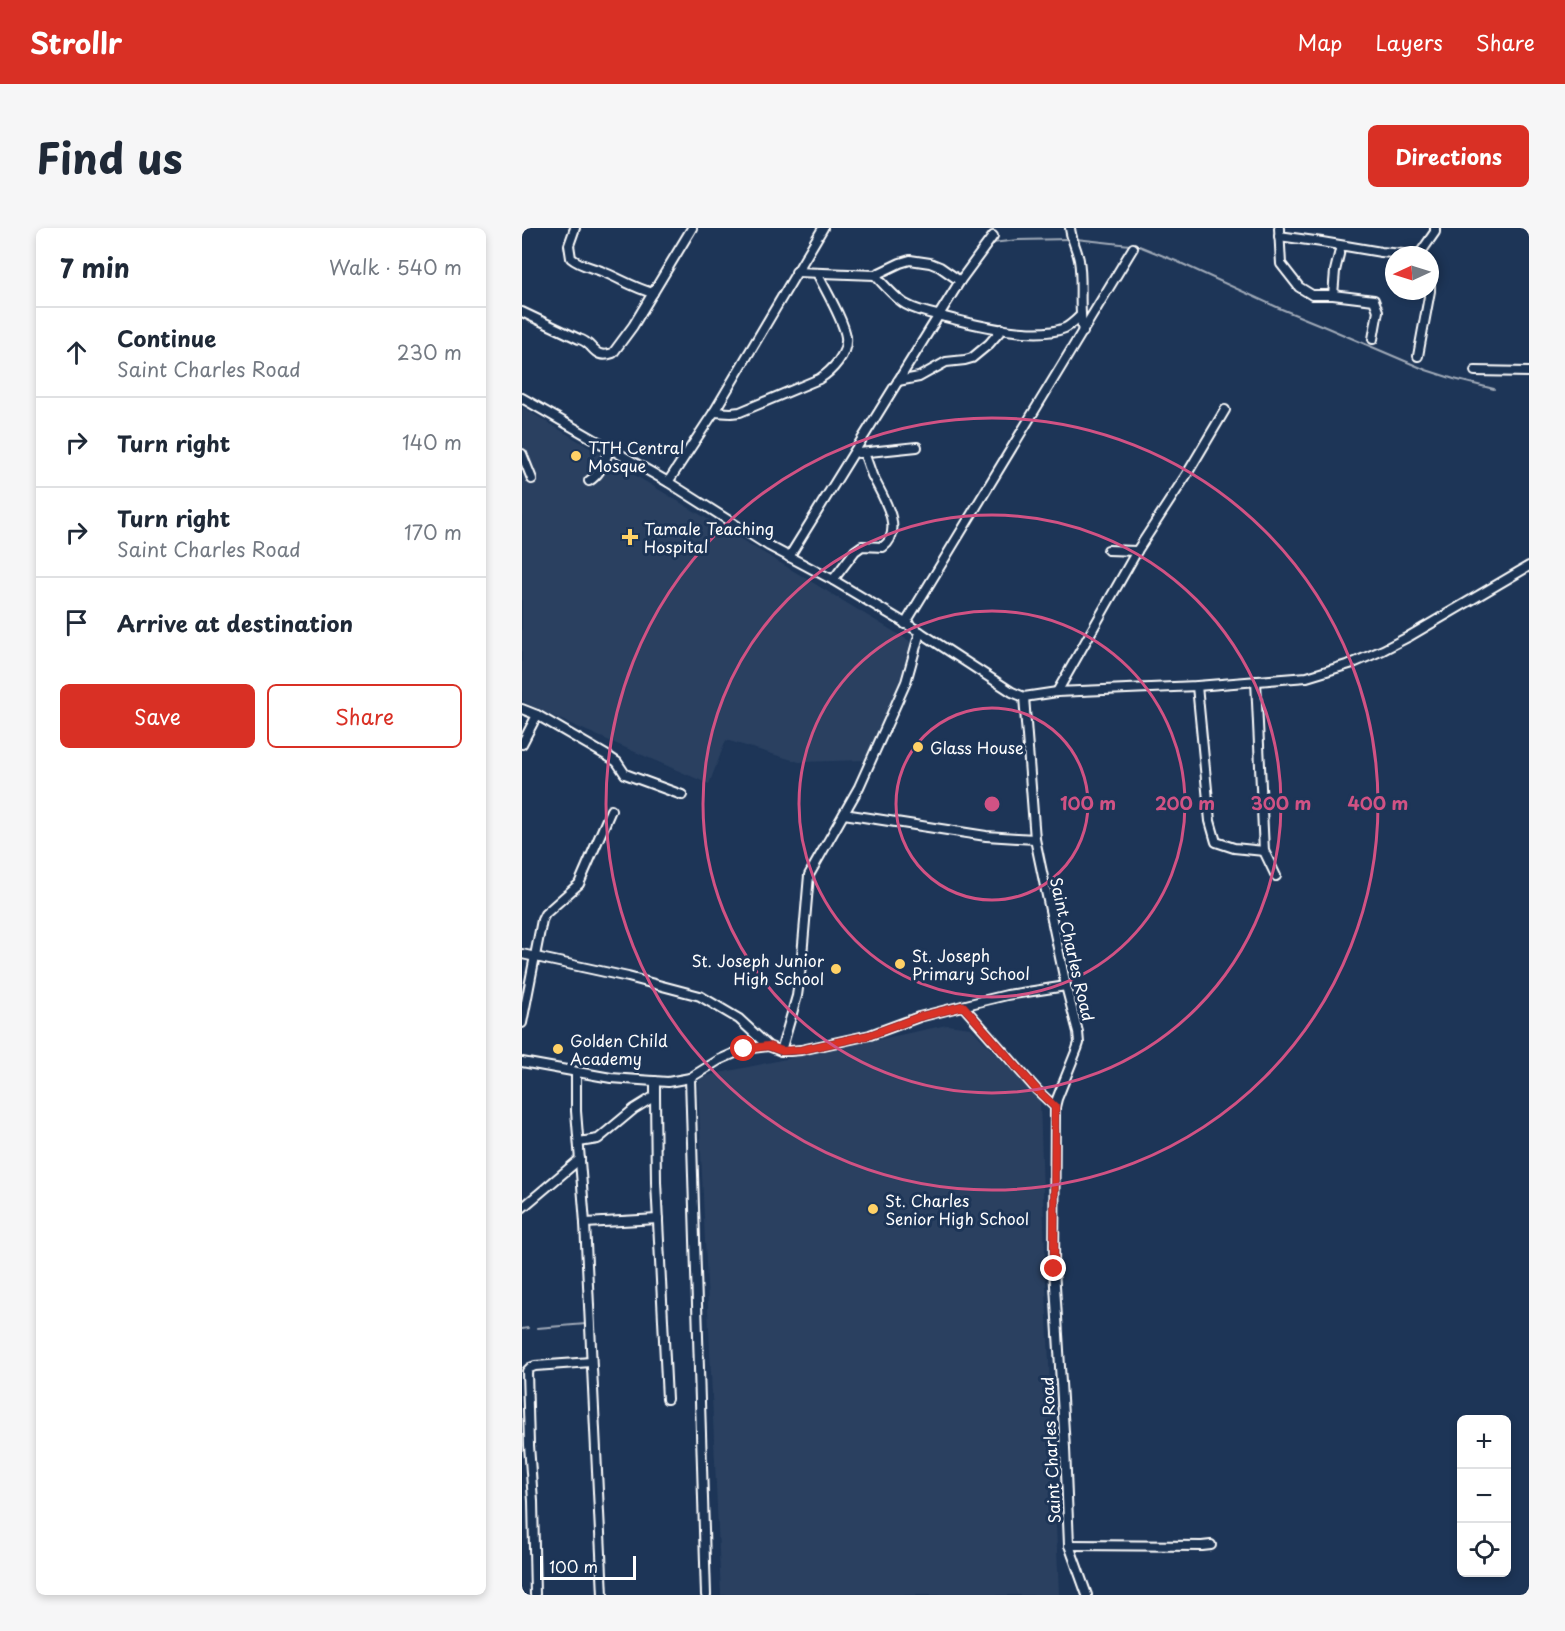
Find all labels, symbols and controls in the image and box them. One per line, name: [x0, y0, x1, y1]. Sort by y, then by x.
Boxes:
text: Strollr: [30, 21, 122, 64]
text: Map: [1298, 26, 1342, 58]
text: Layers: [1375, 26, 1443, 58]
text: Share: [1476, 26, 1535, 58]
text: Find us: [36, 125, 183, 188]
button: Directions: [1368, 125, 1529, 187]
north arrow: [1385, 246, 1439, 300]
text: 7 min: [60, 248, 130, 287]
text: Walk · 540 m: [329, 252, 462, 282]
text: Continue: [117, 321, 216, 354]
icon: ahead: [60, 336, 93, 369]
text: 230 m: [397, 337, 462, 367]
text: Saint Charles Road: [117, 354, 301, 384]
icon: right: [60, 426, 93, 459]
text: Turn right: [117, 426, 230, 459]
text: 140 m: [402, 427, 462, 457]
place label: TTH Central Mosque: [588, 435, 684, 477]
marker: TTH Central Mosque: [569, 449, 583, 463]
text: Turn right: [117, 501, 230, 534]
icon: right: [60, 516, 93, 549]
place label: Tamale Teaching Hospital: [644, 516, 774, 558]
text: 170 m: [404, 517, 462, 547]
marker: Tamale Teaching Hospital: [621, 528, 639, 546]
text: Saint Charles Road: [117, 534, 301, 564]
icon: arrive: [60, 606, 93, 639]
text: Arrive at destination: [117, 606, 353, 639]
button: Save: [60, 684, 255, 748]
button: Share: [267, 684, 462, 748]
place label: Glass House: [930, 735, 1024, 759]
marker: Glass House: [911, 740, 925, 754]
text: 100 m: [1060, 789, 1116, 816]
text: 200 m: [1155, 789, 1215, 816]
text: 300 m: [1251, 789, 1311, 816]
text: 400 m: [1348, 789, 1408, 816]
centre of rings: [982, 794, 1002, 814]
street label: Saint Charles Road: [1045, 875, 1101, 1023]
place label: St. Joseph Primary School: [912, 943, 1030, 985]
place label: St. Joseph Junior High School: [692, 948, 825, 990]
marker: St. Joseph Primary School: [893, 957, 907, 971]
marker: St. Joseph Junior High School: [829, 962, 843, 976]
place label: Golden Child Academy: [570, 1028, 668, 1070]
route start: [730, 1035, 756, 1061]
marker: Golden Child Academy: [551, 1042, 565, 1056]
place label: St. Charles Senior High School: [885, 1188, 1029, 1230]
marker: St. Charles Senior High School: [866, 1202, 880, 1216]
route end: [1040, 1255, 1066, 1281]
street label: Saint Charles Road: [1034, 1376, 1066, 1524]
map controls: [1457, 1415, 1511, 1577]
button: +: [1457, 1415, 1511, 1469]
button: −: [1457, 1469, 1511, 1523]
button: locate: [1457, 1523, 1511, 1577]
scale bar: [540, 1553, 636, 1580]
text: 100 m: [549, 1554, 598, 1578]

